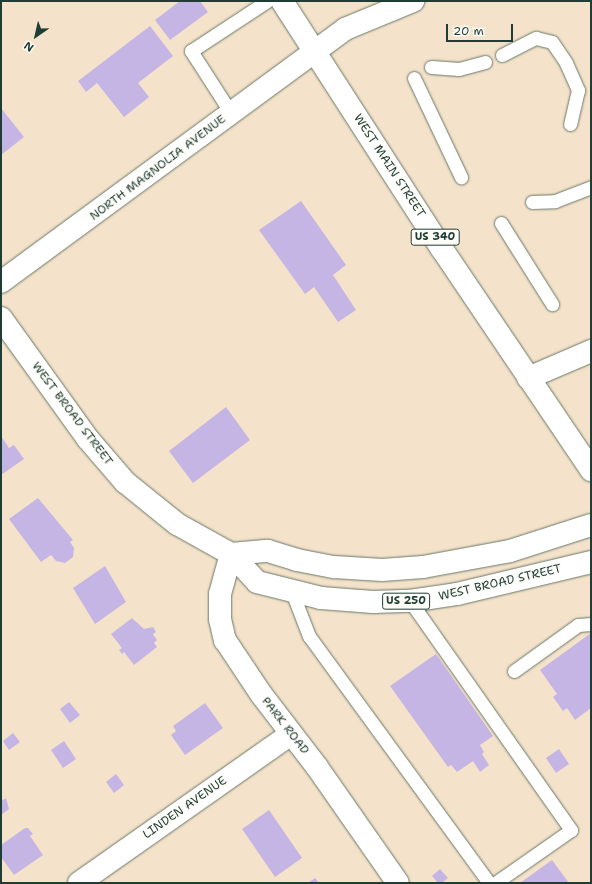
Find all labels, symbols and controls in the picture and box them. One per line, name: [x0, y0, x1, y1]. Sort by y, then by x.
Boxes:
north arrow: [16, 16, 56, 56]
scale bar: [448, 16, 515, 42]
text: 20 m: [453, 23, 484, 39]
text: N: [21, 38, 37, 55]
street label: NORTH MAGNOLIA AVENUE: [87, 112, 229, 224]
street label: WEST MAIN STREET: [350, 112, 428, 220]
road number: US 340: [410, 228, 460, 246]
street label: WEST BROAD STREET: [28, 359, 116, 469]
street label: WEST BROAD STREET: [437, 562, 563, 604]
road number: US 250: [382, 592, 430, 610]
street label: PARK ROAD: [258, 694, 312, 758]
street label: LINDEN AVENUE: [140, 774, 230, 842]

